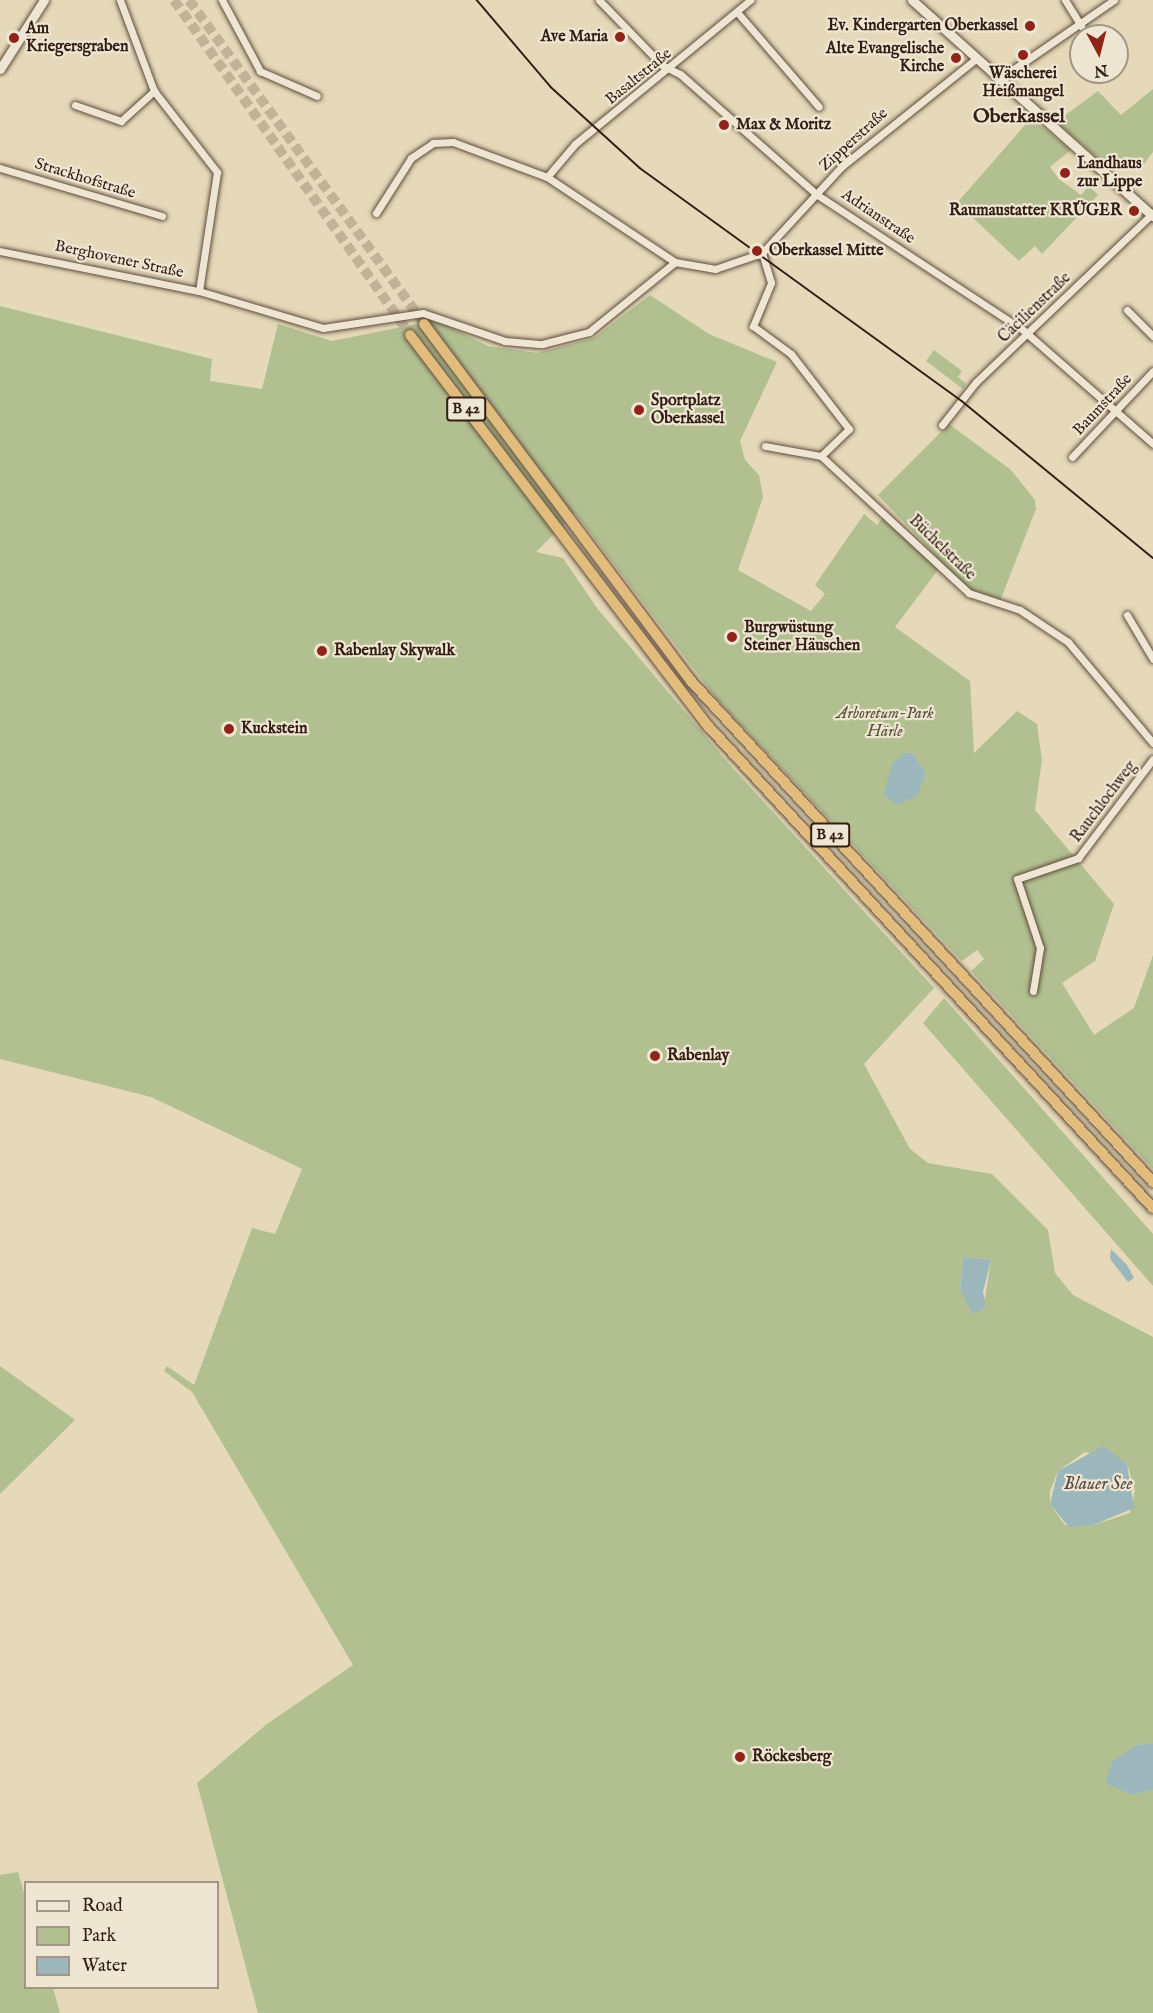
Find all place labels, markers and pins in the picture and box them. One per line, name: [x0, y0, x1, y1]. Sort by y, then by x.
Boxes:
place label: Ev. Kindergarten Oberkassel: [828, 16, 1018, 36]
place label: Am Kriegersgraben: [26, 19, 128, 57]
marker: Ev. Kindergarten Oberkassel: [1023, 19, 1037, 33]
place label: Ave Maria: [541, 27, 608, 47]
marker: Ave Maria: [613, 30, 627, 44]
marker: Am Kriegersgraben: [7, 31, 21, 45]
place label: Alte Evangelische Kirche: [826, 39, 944, 77]
marker: Wäscherei Heißmangel: [1016, 48, 1030, 62]
marker: Alte Evangelische Kirche: [949, 51, 963, 65]
place label: Wäscherei Heißmangel: [982, 64, 1064, 102]
place label: Max & Moritz: [736, 115, 831, 135]
marker: Max & Moritz: [717, 118, 731, 132]
place label: Landhaus zur Lippe: [1077, 154, 1142, 192]
marker: Landhaus zur Lippe: [1058, 166, 1072, 180]
place label: Raumaustatter KRÜGER: [949, 201, 1122, 221]
marker: Raumaustatter KRÜGER: [1127, 204, 1141, 218]
place label: Oberkassel Mitte: [769, 241, 884, 261]
marker: Oberkassel Mitte: [750, 244, 764, 258]
place label: Sportplatz Oberkassel: [651, 391, 724, 429]
marker: Sportplatz Oberkassel: [632, 403, 646, 417]
place label: Burgwüstung Steiner Häuschen: [744, 618, 860, 656]
marker: Burgwüstung Steiner Häuschen: [725, 630, 739, 644]
place label: Rabenlay Skywalk: [334, 641, 455, 661]
marker: Rabenlay Skywalk: [315, 644, 329, 658]
place label: Kuckstein: [241, 719, 308, 739]
marker: Kuckstein: [222, 722, 236, 736]
place label: Rabenlay: [667, 1046, 729, 1066]
marker: Rabenlay: [648, 1049, 662, 1063]
place label: Röckesberg: [752, 1747, 831, 1767]
marker: Röckesberg: [733, 1750, 747, 1764]

